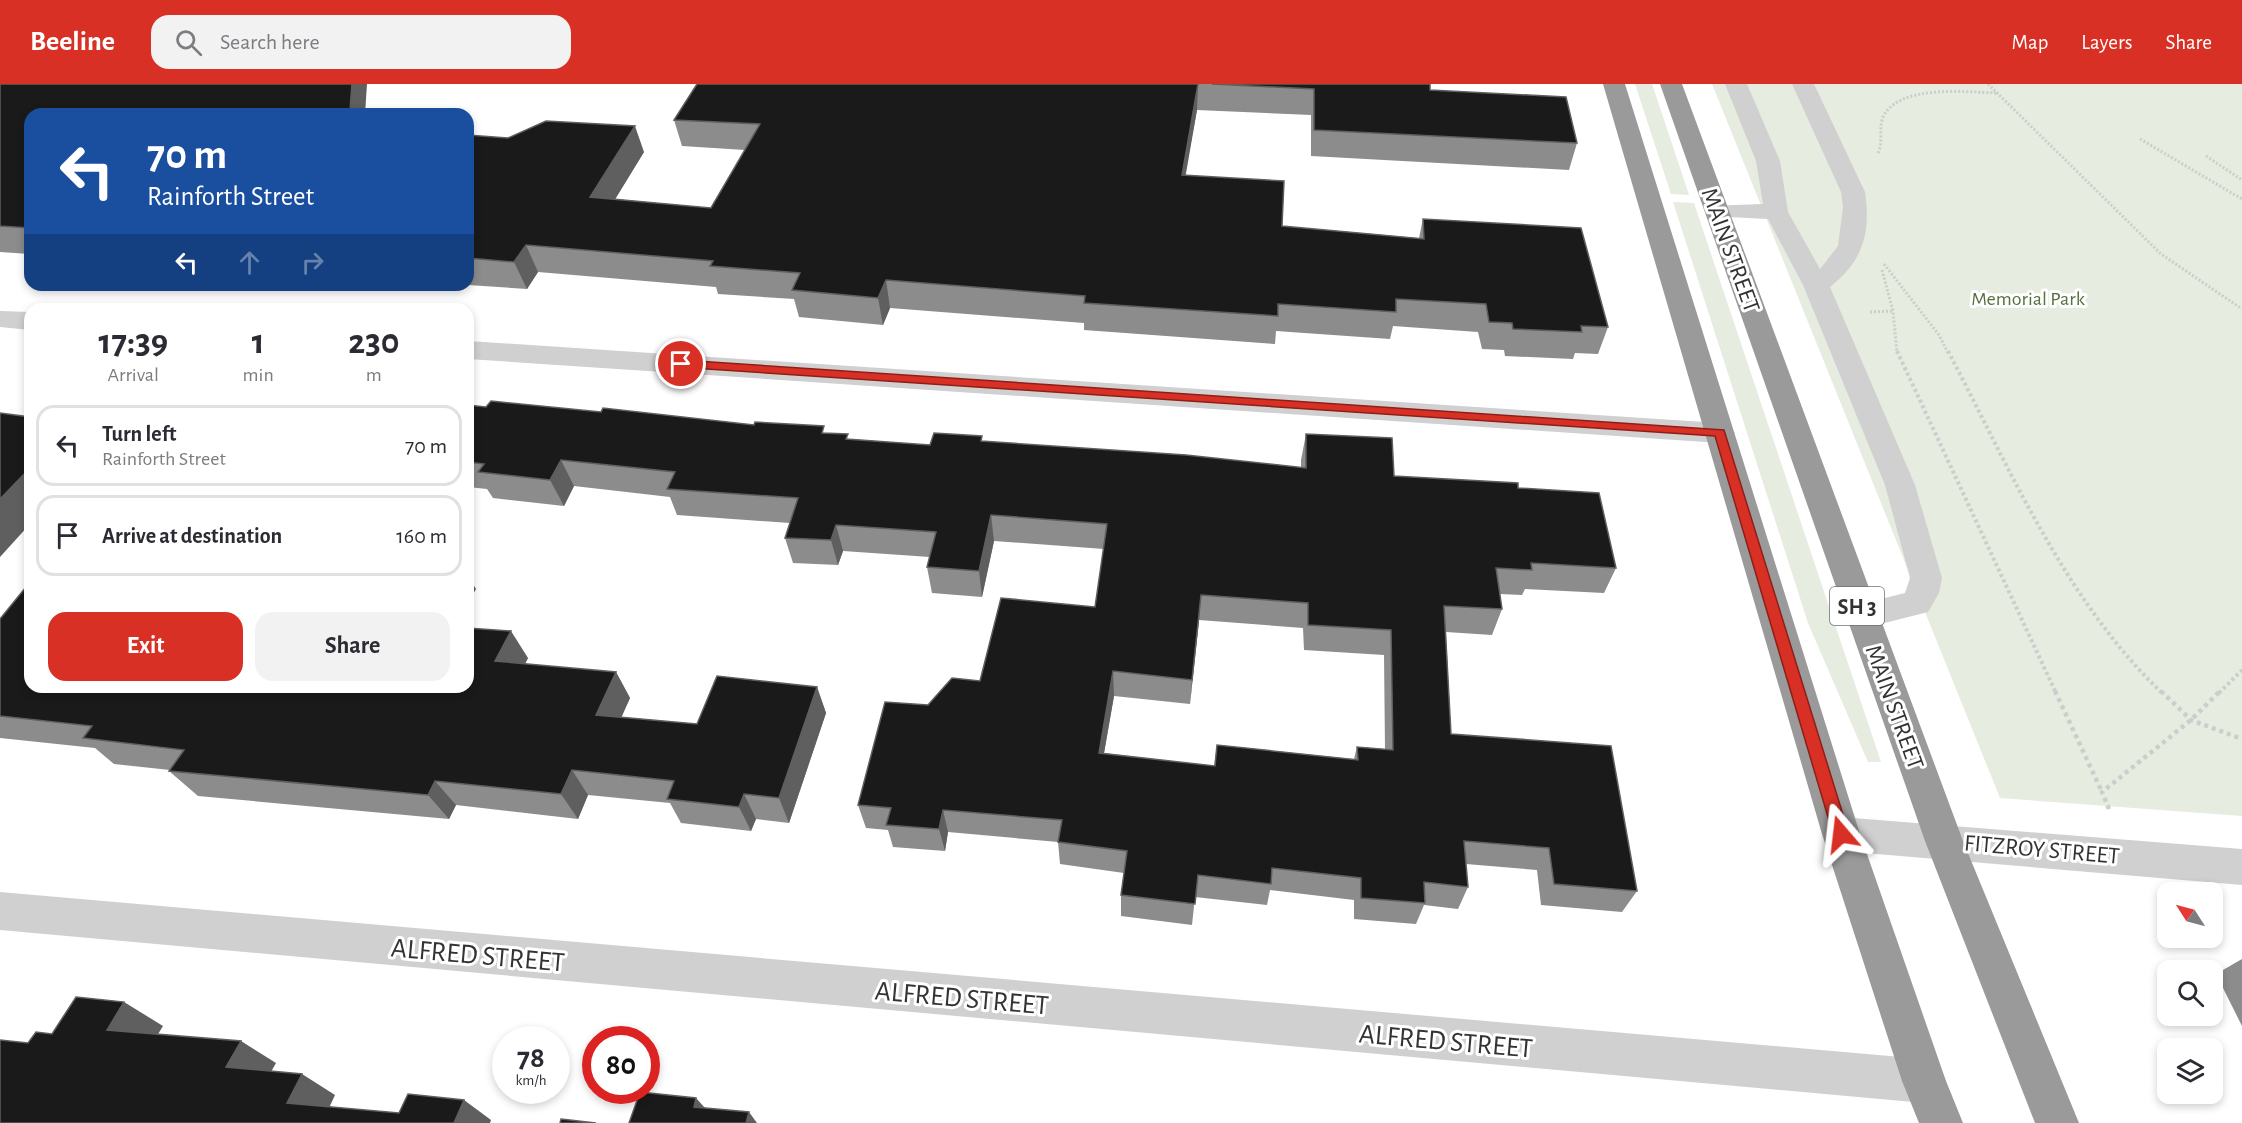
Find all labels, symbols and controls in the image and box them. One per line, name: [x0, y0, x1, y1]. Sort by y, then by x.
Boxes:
search box: [151, 15, 571, 69]
icon: search: [172, 26, 205, 59]
text: Beeline: [30, 28, 115, 56]
text: Search here: [220, 31, 320, 53]
text: Map: [2012, 32, 2048, 53]
text: Layers: [2081, 32, 2132, 53]
text: Share: [2165, 32, 2212, 53]
icon: left: [48, 132, 126, 210]
text: 70 m: [147, 134, 227, 176]
text: Rainforth Street: [147, 183, 314, 210]
street label: MAIN STREET: [1696, 185, 1764, 316]
icon: left: [170, 246, 203, 279]
icon: ahead: [233, 246, 266, 279]
icon: right: [296, 246, 329, 279]
park label: Memorial Park: [1971, 289, 2085, 309]
text: 17:39: [98, 324, 168, 360]
text: 1: [252, 324, 265, 360]
text: 230: [348, 324, 399, 360]
pin: [655, 338, 706, 389]
icon: arrive: [664, 347, 697, 380]
text: Arrival: [108, 365, 159, 385]
text: min: [243, 365, 274, 385]
text: m: [366, 365, 382, 385]
text: Turn left: [102, 423, 176, 445]
icon: left: [51, 429, 84, 462]
text: 70 m: [405, 435, 447, 457]
text: Rainforth Street: [102, 449, 226, 469]
icon: arrive: [51, 519, 84, 552]
text: Arrive at destination: [102, 525, 282, 547]
text: 160 m: [396, 525, 447, 547]
road number: SH 3: [1830, 587, 1884, 625]
button: Exit: [48, 612, 243, 681]
button: Share: [255, 612, 450, 681]
street label: MAIN STREET: [1860, 642, 1928, 773]
position arrow: [1809, 802, 1873, 866]
street label: FITZROY STREET: [1963, 831, 2121, 869]
north arrow: [2157, 882, 2223, 948]
map controls: [2157, 882, 2223, 1104]
street label: ALFRED STREET: [390, 934, 566, 978]
button: search: [2157, 960, 2223, 1026]
street label: ALFRED STREET: [874, 977, 1050, 1021]
street label: ALFRED STREET: [1358, 1020, 1534, 1064]
speed limit sign: 80: [582, 1026, 660, 1104]
button: layers: [2157, 1038, 2223, 1104]
text: 78: [517, 1043, 545, 1073]
text: km/h: [516, 1073, 546, 1088]

